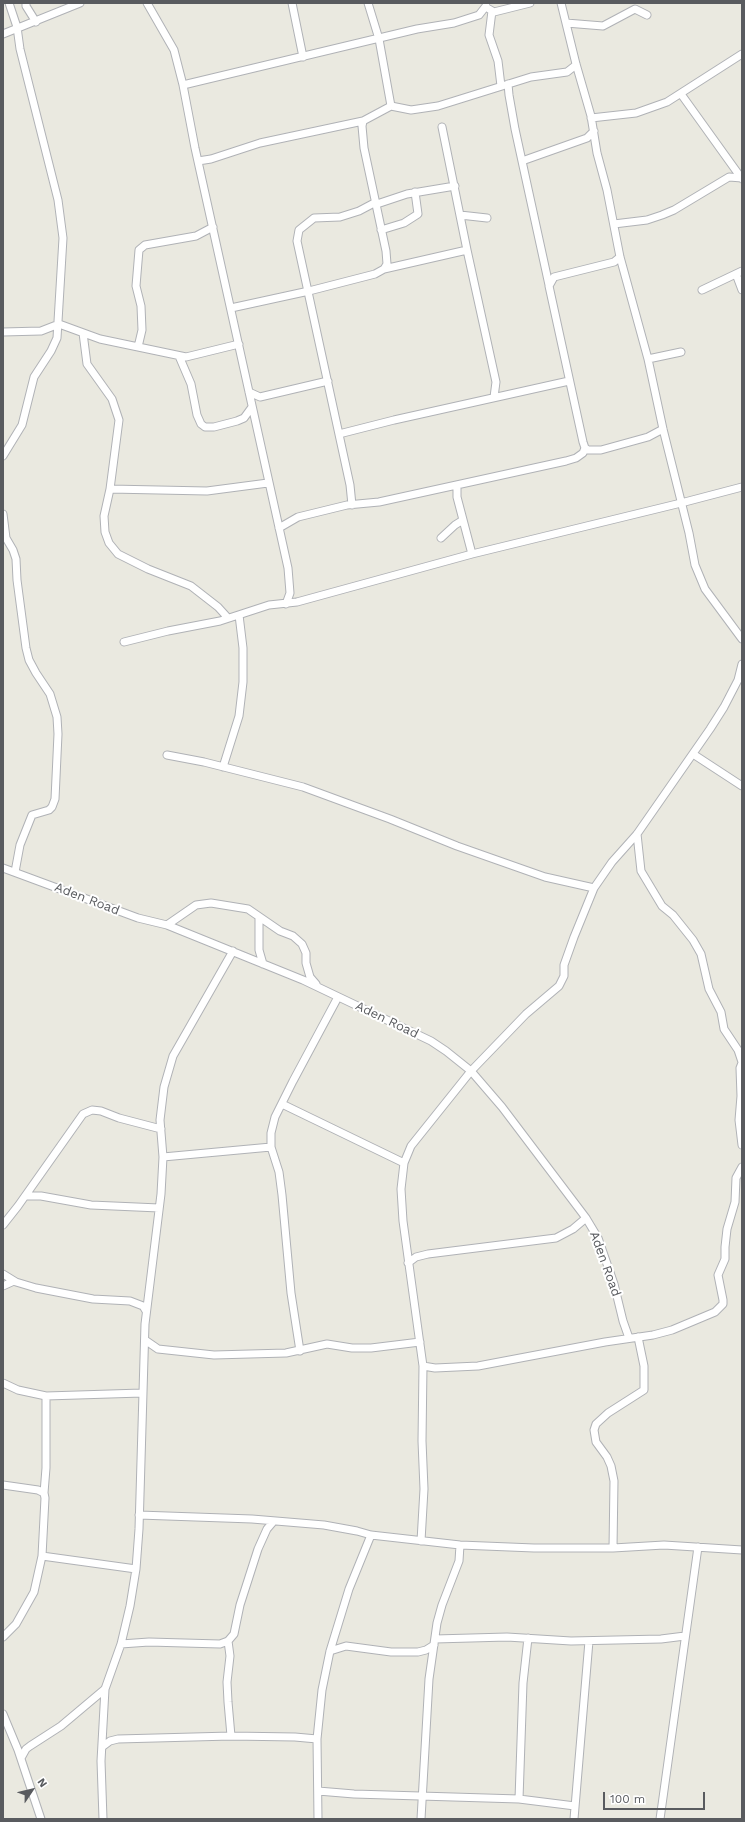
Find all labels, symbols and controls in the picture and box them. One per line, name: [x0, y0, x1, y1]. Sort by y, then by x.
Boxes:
street label: Aden Road: [52, 879, 122, 919]
street label: Aden Road: [353, 998, 421, 1042]
street label: Aden Road: [586, 1229, 624, 1299]
north arrow: [12, 1770, 52, 1810]
text: N: [35, 1776, 50, 1790]
scale bar: [605, 1784, 707, 1810]
text: 100 m: [610, 1792, 645, 1806]

